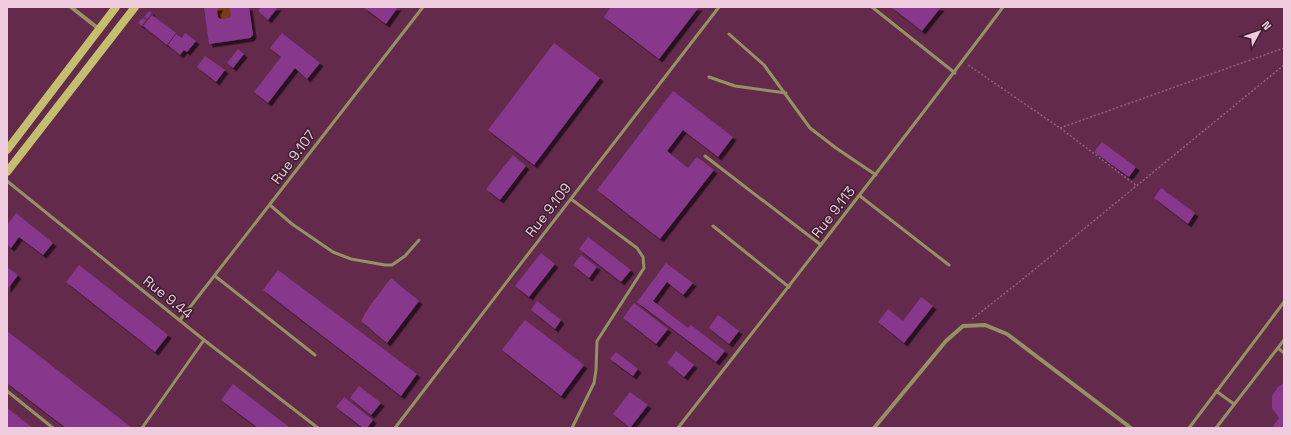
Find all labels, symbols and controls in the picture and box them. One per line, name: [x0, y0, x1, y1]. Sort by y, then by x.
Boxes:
north arrow: [1239, 12, 1279, 52]
text: N: [1259, 18, 1274, 33]
street label: Rue 9.107: [267, 126, 319, 188]
street label: Rue 9.109: [521, 179, 575, 241]
street label: Rue 9.113: [807, 182, 859, 242]
street label: Rue 9.44: [139, 272, 197, 323]

